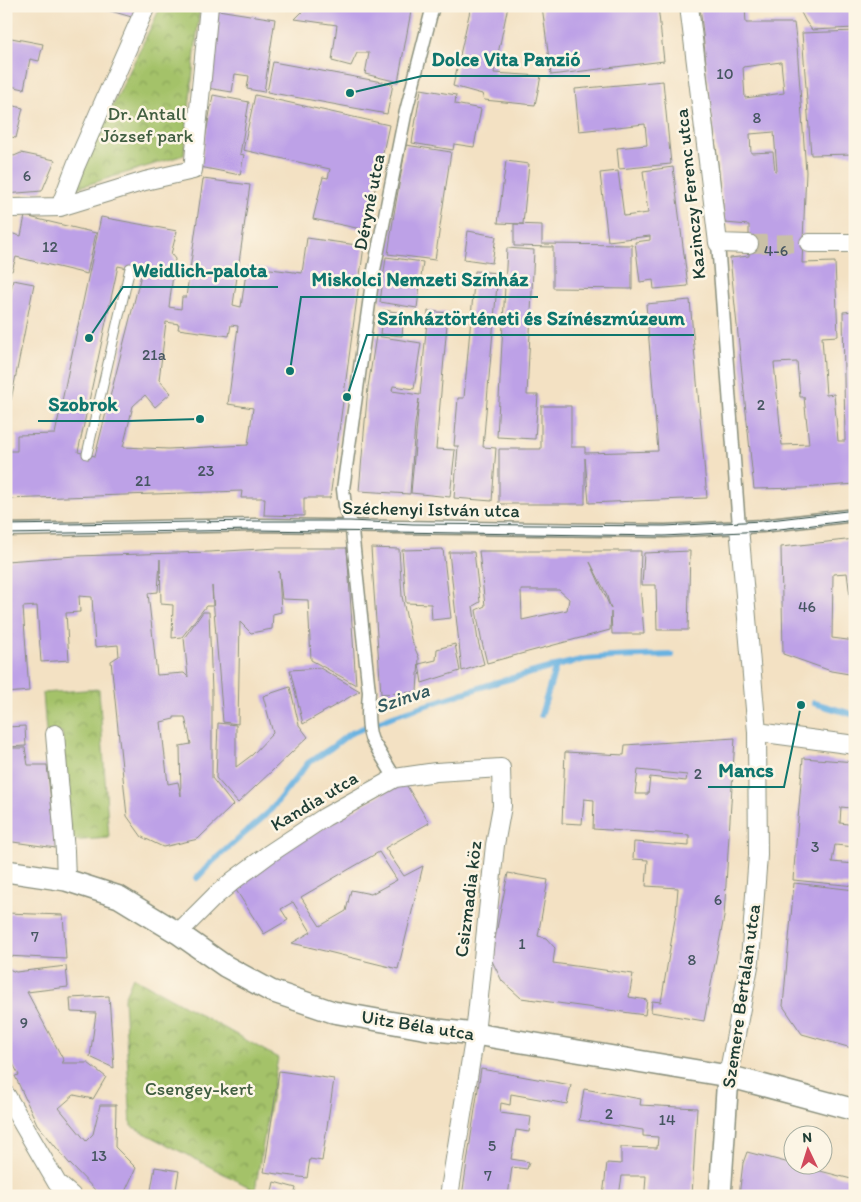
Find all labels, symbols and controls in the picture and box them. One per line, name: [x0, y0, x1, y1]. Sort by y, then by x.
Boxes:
callout: Dolce Vita Panzió: [422, 41, 590, 76]
text: Dolce Vita Panzió: [432, 47, 580, 71]
house number: 10: [716, 64, 734, 83]
park label: Dr. Antall József park: [101, 102, 194, 147]
street label: Kazinczy Ferenc utca: [670, 107, 710, 281]
house number: 8: [753, 108, 762, 127]
street label: Déryné utca: [348, 152, 390, 252]
house number: 6: [23, 166, 31, 185]
house number: 12: [42, 237, 59, 256]
house number: 4-6: [764, 241, 788, 260]
callout: Weidlich-palota: [123, 252, 278, 287]
text: Weidlich-palota: [132, 258, 268, 283]
callout: Miskolci Nemzeti Színház: [301, 262, 538, 297]
text: Miskolci Nemzeti Színház: [312, 267, 529, 291]
callout: Színháztörténeti és Színészmúzeum: [367, 300, 694, 335]
text: Színháztörténeti és Színészmúzeum: [377, 306, 686, 330]
house number: 21a: [142, 345, 167, 364]
callout: Szobrok: [38, 386, 128, 421]
text: Szobrok: [48, 392, 118, 416]
house number: 2: [757, 395, 766, 414]
house number: 23: [197, 461, 215, 480]
house number: 21: [135, 471, 151, 490]
street label: Széchenyi István utca: [342, 496, 520, 522]
house number: 46: [798, 597, 816, 616]
water label: Szinva: [372, 677, 433, 718]
callout: Mancs: [708, 752, 784, 787]
text: Mancs: [718, 758, 774, 782]
house number: 2: [694, 764, 703, 783]
street label: Kandia utca: [266, 766, 362, 836]
house number: 3: [811, 837, 820, 856]
street label: Csizmadia köz: [449, 839, 487, 959]
house number: 6: [714, 890, 722, 909]
street label: Szemere Bertalan utca: [717, 903, 765, 1089]
house number: 7: [31, 927, 39, 946]
house number: 1: [518, 934, 526, 953]
house number: 8: [688, 950, 697, 969]
street label: Uitz Béla utca: [360, 1005, 476, 1045]
house number: 9: [20, 1013, 28, 1032]
park label: Csengey-kert: [145, 1077, 253, 1100]
house number: 2: [605, 1104, 614, 1123]
house number: 14: [658, 1110, 676, 1129]
north arrow: [784, 1124, 834, 1174]
text: N: [802, 1129, 812, 1146]
house number: 5: [488, 1136, 496, 1155]
house number: 13: [91, 1146, 107, 1165]
house number: 7: [484, 1166, 492, 1185]

